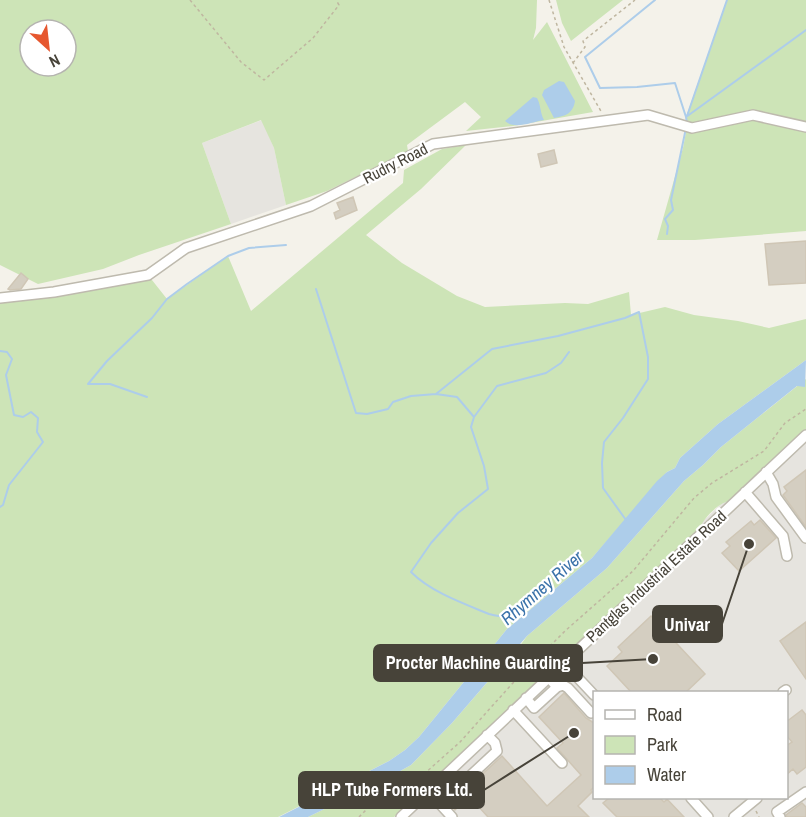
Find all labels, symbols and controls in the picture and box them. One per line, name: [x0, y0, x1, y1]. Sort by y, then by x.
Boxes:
north arrow: [18, 18, 78, 78]
text: N: [46, 49, 64, 73]
street label: Rudry Road: [359, 137, 431, 189]
street label: Pantglas Industrial Estate Road: [581, 505, 731, 647]
water label: Rhymney River: [495, 544, 589, 630]
callout: Univar: [653, 606, 722, 642]
text: Univar: [664, 612, 710, 637]
callout: Procter Machine Guarding: [374, 645, 582, 681]
text: Procter Machine Guarding: [386, 650, 570, 675]
legend: [593, 691, 788, 799]
text: Road: [647, 702, 682, 727]
text: Park: [647, 732, 678, 757]
text: Water: [647, 762, 686, 787]
callout: HLP Tube Formers Ltd.: [299, 772, 484, 808]
text: HLP Tube Formers Ltd.: [311, 777, 473, 802]

